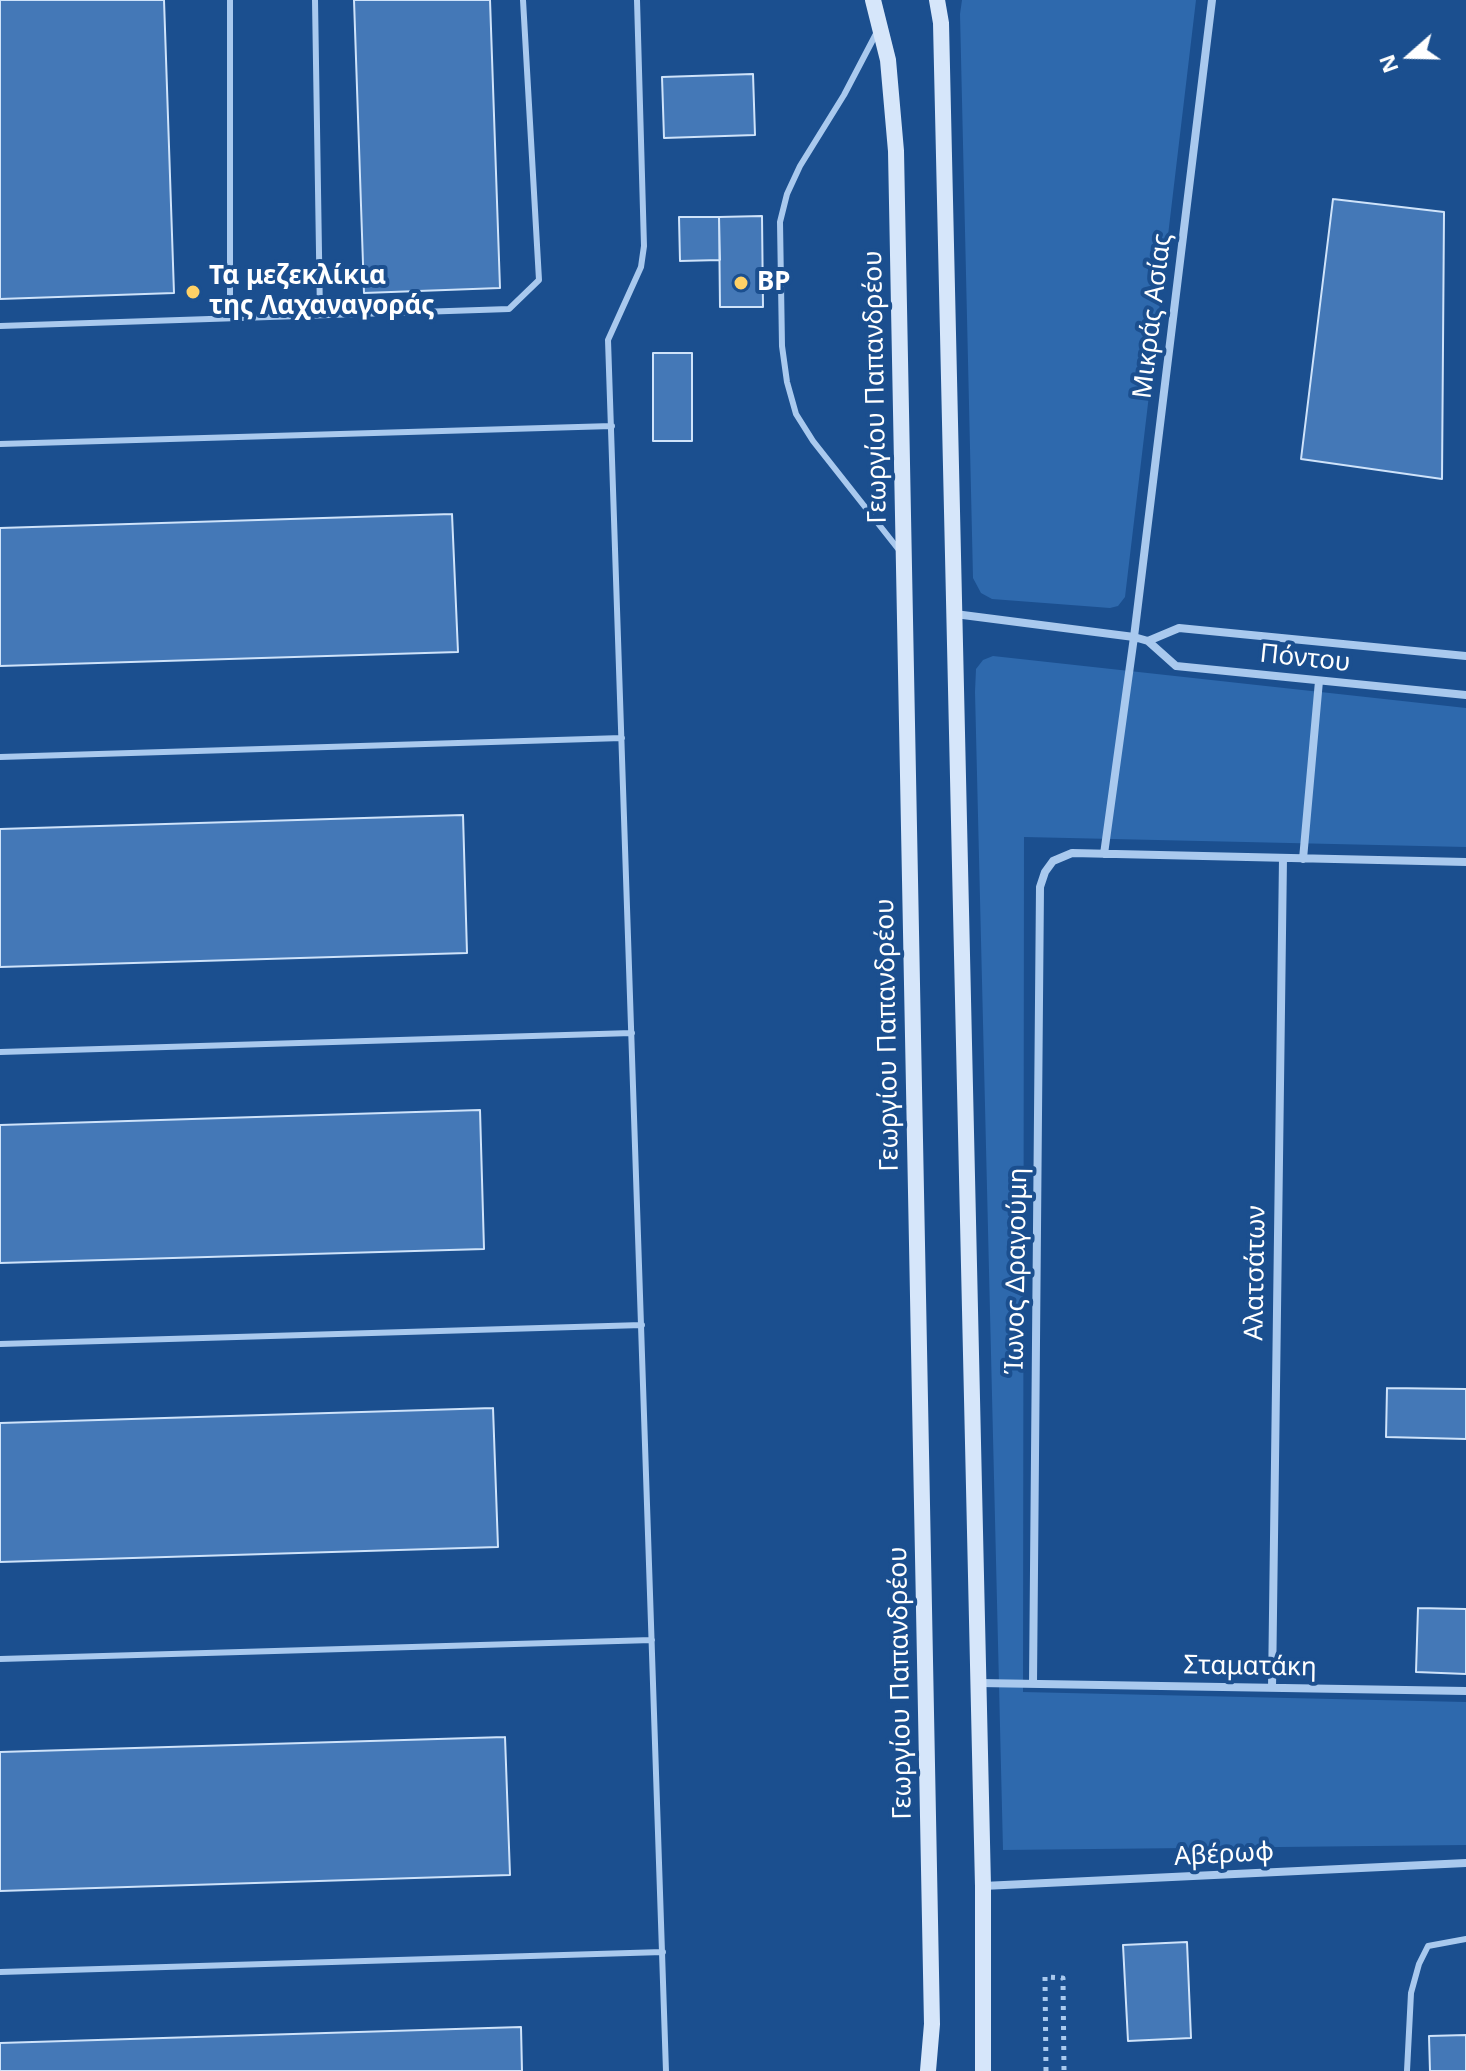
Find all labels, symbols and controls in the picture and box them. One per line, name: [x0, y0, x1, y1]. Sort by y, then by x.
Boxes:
north arrow: [1370, 16, 1450, 96]
text: N: [1370, 51, 1405, 78]
street label: Μικράς Ασίας: [1127, 232, 1179, 400]
street label: Γεωργίου Παπανδρέου: [858, 250, 894, 524]
place label: Τα μεζεκλίκια της Λαχαναγοράς: [209, 261, 435, 322]
place label: BP: [757, 267, 790, 299]
marker: BP: [732, 274, 750, 292]
marker: Τα μεζεκλίκια της Λαχαναγοράς: [184, 283, 202, 301]
street label: Πόντου: [1258, 639, 1352, 679]
street label: Γεωργίου Παπανδρέου: [870, 898, 906, 1172]
street label: Ίωνος Δραγούμη: [1000, 1167, 1034, 1375]
street label: Αλατσάτων: [1239, 1205, 1273, 1341]
street label: Γεωργίου Παπανδρέου: [883, 1546, 919, 1820]
street label: Σταματάκη: [1183, 1650, 1317, 1684]
street label: Αβέρωφ: [1173, 1837, 1275, 1873]

